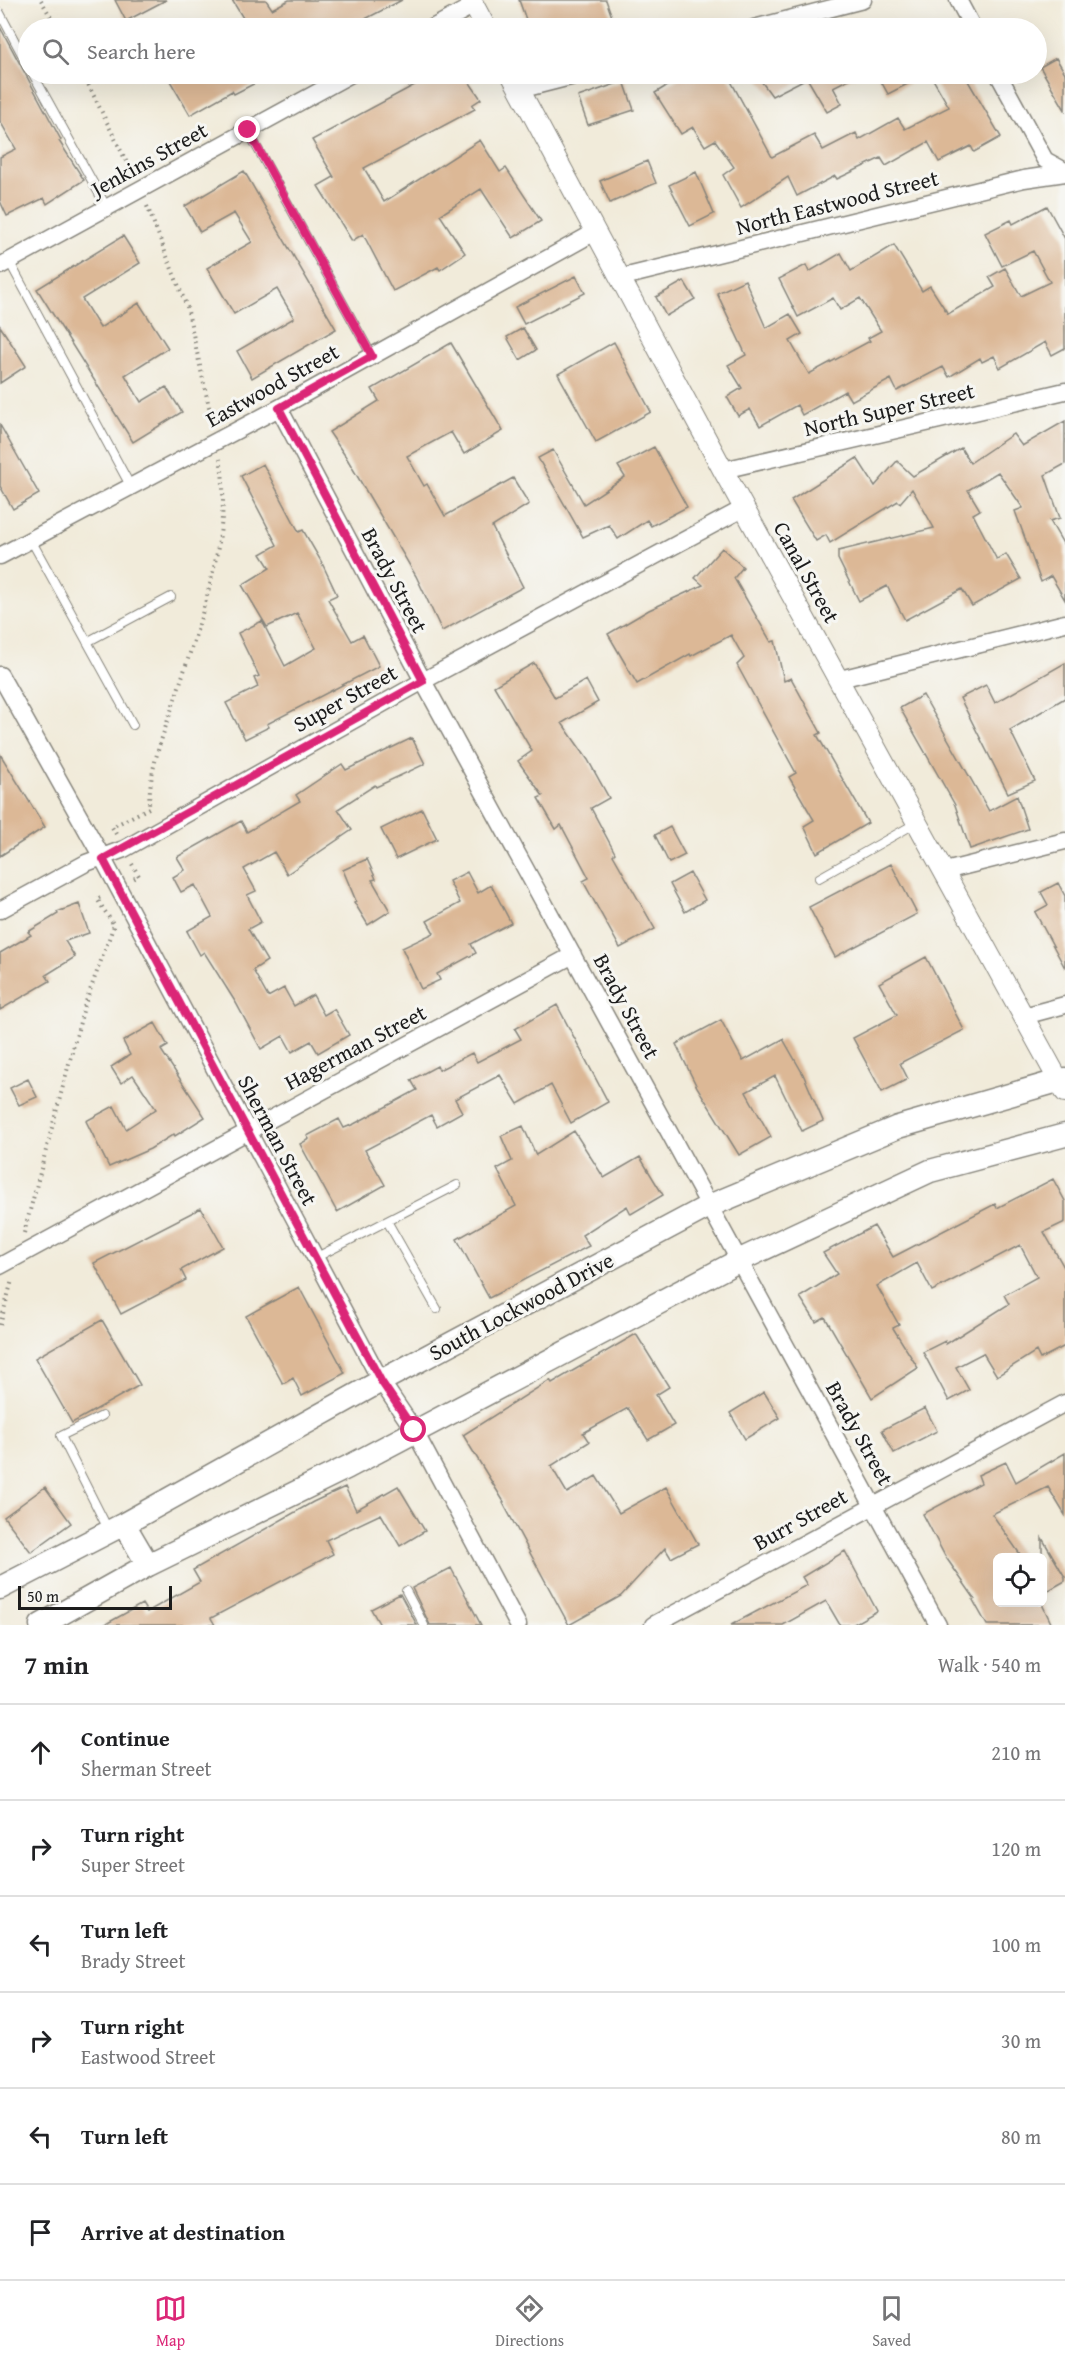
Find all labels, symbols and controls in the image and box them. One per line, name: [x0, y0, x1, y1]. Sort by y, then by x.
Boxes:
search box: [18, 18, 1047, 84]
icon: search: [39, 35, 72, 68]
text: Search here: [87, 35, 196, 67]
street label: Jenkins Street: [82, 114, 213, 206]
route end: [234, 116, 260, 142]
street label: North Eastwood Street: [732, 161, 942, 243]
street label: Eastwood Street: [200, 335, 345, 435]
street label: North Super Street: [801, 374, 978, 444]
street label: Canal Street: [766, 515, 848, 629]
street label: Brady Street: [354, 522, 436, 638]
street label: Super Street: [287, 656, 403, 740]
street label: Brady Street: [586, 948, 668, 1064]
street label: Hagerman Street: [278, 996, 432, 1098]
street label: Sherman Street: [230, 1069, 326, 1211]
street label: South Lockwood Drive: [423, 1244, 619, 1368]
street label: Brady Street: [818, 1375, 902, 1491]
route start: [400, 1416, 426, 1442]
street label: Burr Street: [747, 1480, 853, 1558]
map controls: [993, 1553, 1047, 1607]
button: locate: [993, 1553, 1047, 1607]
scale bar: [18, 1583, 172, 1610]
text: 50 m: [27, 1584, 59, 1608]
text: 7 min: [24, 1645, 89, 1684]
text: Walk · 540 m: [938, 1650, 1041, 1679]
text: Continue: [81, 1722, 170, 1754]
icon: ahead: [24, 1736, 57, 1769]
text: 210 m: [991, 1738, 1041, 1767]
text: Sherman Street: [81, 1754, 212, 1783]
text: Turn right: [81, 1818, 184, 1850]
icon: right: [24, 1832, 57, 1865]
text: 120 m: [991, 1834, 1041, 1863]
text: Super Street: [81, 1850, 185, 1879]
text: Turn left: [81, 1914, 168, 1946]
icon: left: [24, 1928, 57, 1961]
text: 100 m: [991, 1930, 1041, 1959]
text: Brady Street: [81, 1946, 185, 1975]
text: Turn right: [81, 2010, 184, 2042]
icon: right: [24, 2024, 57, 2057]
text: 30 m: [1001, 2026, 1041, 2055]
text: Eastwood Street: [81, 2042, 216, 2071]
icon: left: [24, 2120, 57, 2153]
text: Turn left: [81, 2120, 168, 2152]
text: 80 m: [1001, 2122, 1041, 2151]
icon: arrive: [24, 2216, 57, 2249]
text: Arrive at destination: [81, 2216, 285, 2248]
tab: Map: [154, 2292, 187, 2352]
tab: Directions: [495, 2292, 564, 2352]
tab: Saved: [872, 2292, 911, 2352]

